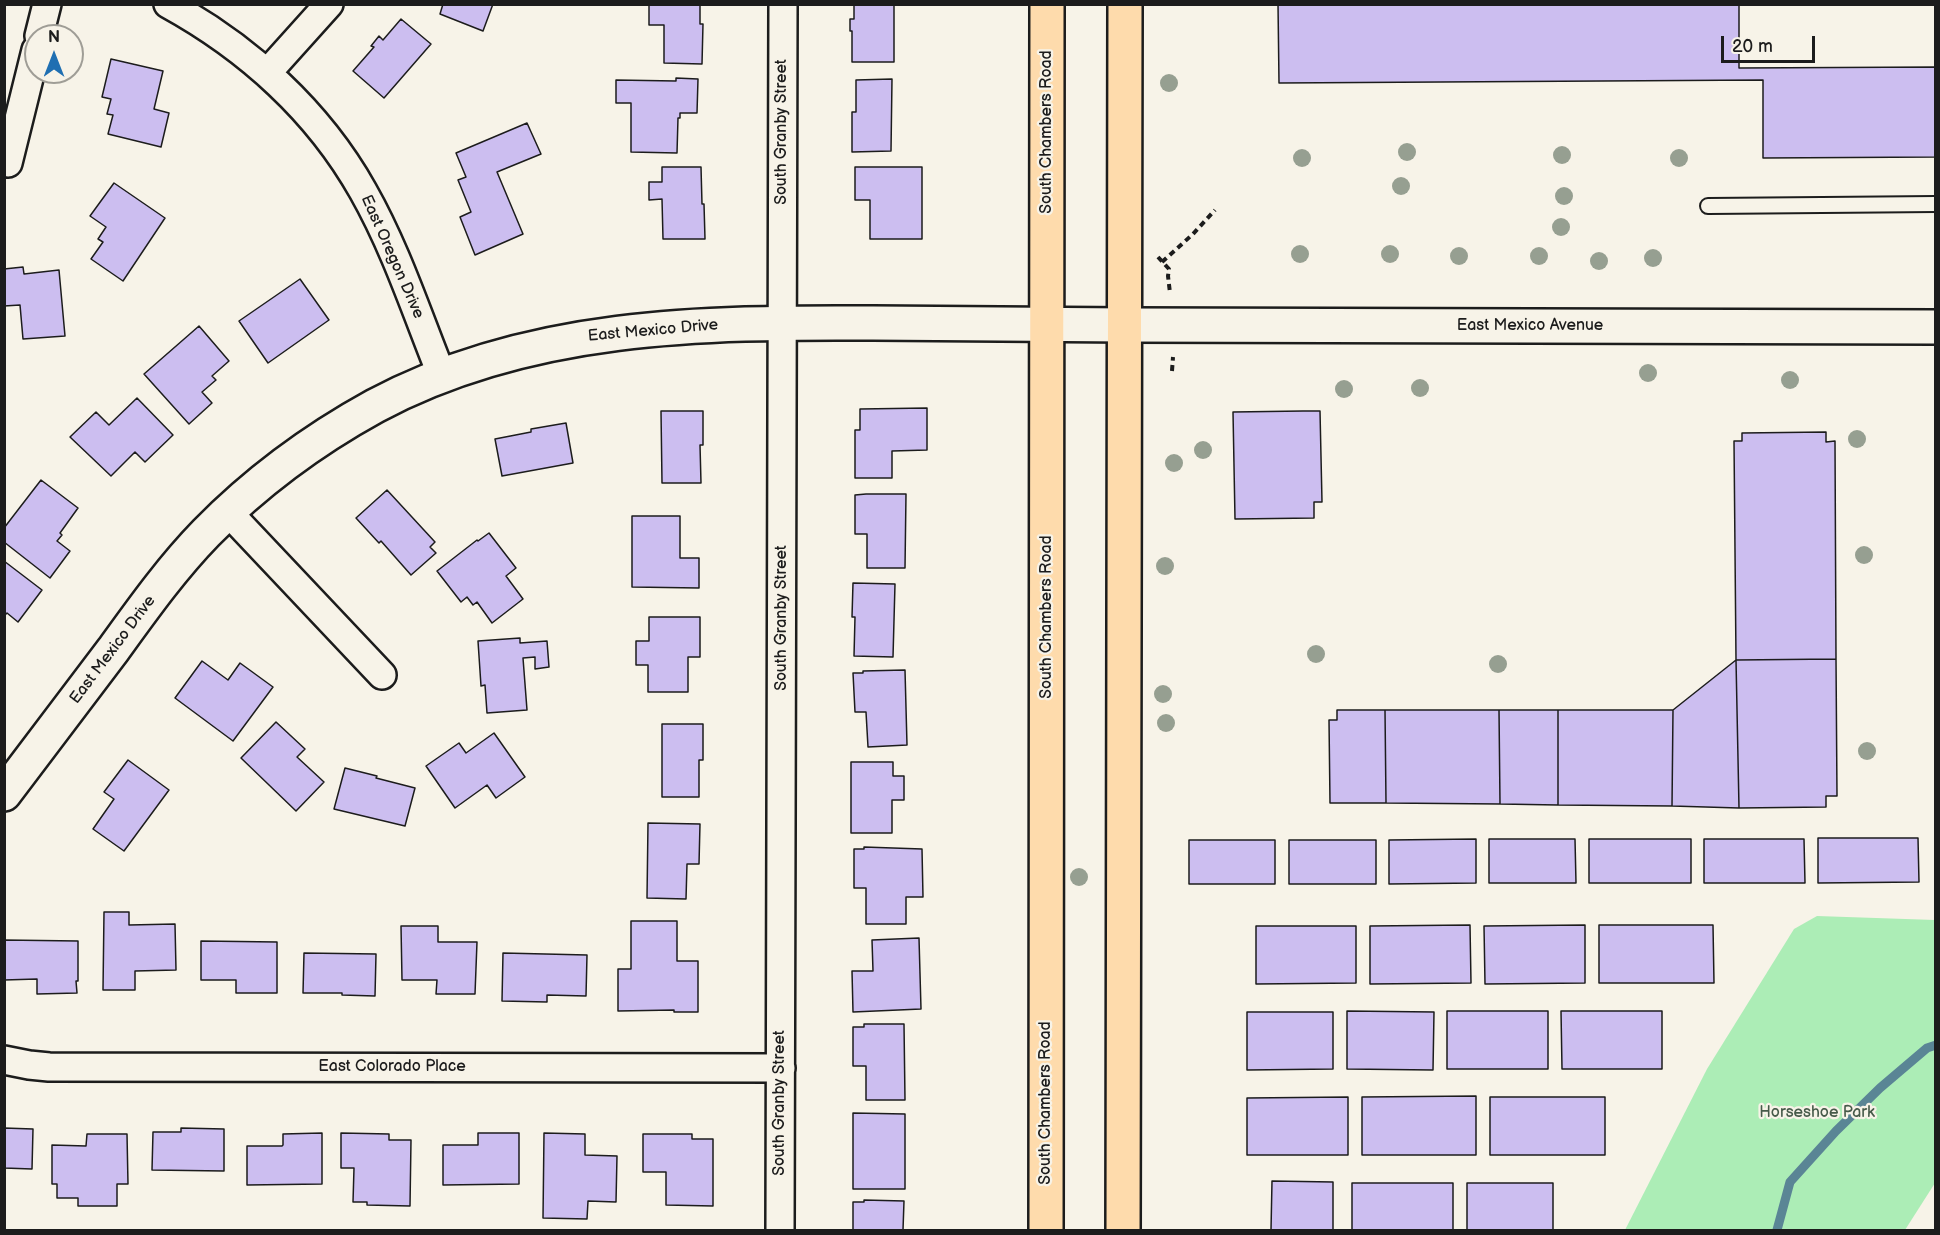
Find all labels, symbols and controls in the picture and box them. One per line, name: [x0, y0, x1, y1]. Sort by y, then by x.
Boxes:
north arrow: [24, 24, 84, 84]
scale bar: [1724, 24, 1818, 62]
text: N: [48, 28, 60, 47]
text: 20 m: [1732, 36, 1773, 57]
street label: South Chambers Road: [1037, 50, 1057, 214]
street label: South Granby Street: [772, 59, 792, 205]
street label: East Oregon Drive: [356, 192, 428, 322]
street label: East Mexico Drive: [587, 316, 719, 346]
street label: East Mexico Avenue: [1457, 316, 1603, 336]
street label: South Chambers Road: [1037, 535, 1057, 699]
street label: South Granby Street: [772, 545, 792, 691]
street label: East Mexico Drive: [66, 592, 160, 708]
street label: South Chambers Road: [1036, 1021, 1056, 1185]
street label: South Granby Street: [770, 1030, 790, 1176]
street label: East Colorado Place: [318, 1057, 466, 1077]
park label: Horseshoe Park: [1759, 1103, 1875, 1123]

